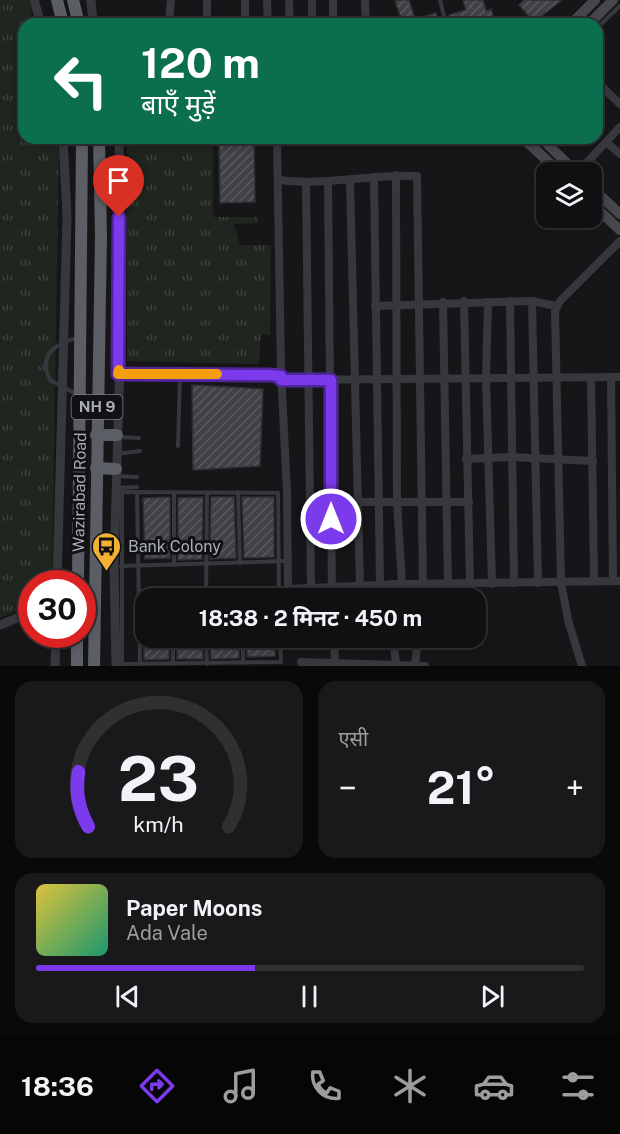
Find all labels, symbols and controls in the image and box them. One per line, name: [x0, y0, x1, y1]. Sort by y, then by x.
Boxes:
text: 120 m: [141, 38, 260, 87]
icon: left: [42, 42, 120, 120]
text: बाएँ मुड़ें: [141, 88, 216, 120]
pin: [93, 155, 144, 217]
map controls: [536, 162, 602, 228]
button: layers: [536, 162, 602, 228]
icon: arrive: [102, 164, 135, 197]
road number: NH 9: [72, 395, 122, 419]
street label: Wazirabad Road: [69, 432, 90, 552]
position arrow: [299, 487, 363, 551]
bus stop icon: Bank Colony: [91, 530, 123, 572]
place label: Bank Colony: [128, 537, 221, 556]
speed limit sign: 30: [18, 570, 96, 648]
text: 18:38 · 2 मिनट · 450 m: [199, 605, 422, 631]
text: एसी: [339, 727, 368, 751]
text: 23: [118, 742, 199, 815]
text: 21°: [427, 761, 496, 814]
text: −: [339, 769, 357, 807]
text: +: [566, 769, 584, 807]
text: km/h: [134, 812, 184, 837]
text: Paper Moons: [126, 895, 262, 921]
text: Ada Vale: [126, 921, 208, 945]
icon: previous: [111, 980, 144, 1013]
icon: pause: [293, 980, 326, 1013]
icon: next: [476, 980, 509, 1013]
icon: directions: [136, 1065, 178, 1107]
icon: music: [220, 1065, 262, 1107]
icon: phone: [304, 1065, 346, 1107]
icon: climate: [389, 1065, 431, 1107]
icon: car: [473, 1065, 515, 1107]
icon: filters: [557, 1065, 599, 1107]
text: 18:36: [21, 1070, 94, 1102]

